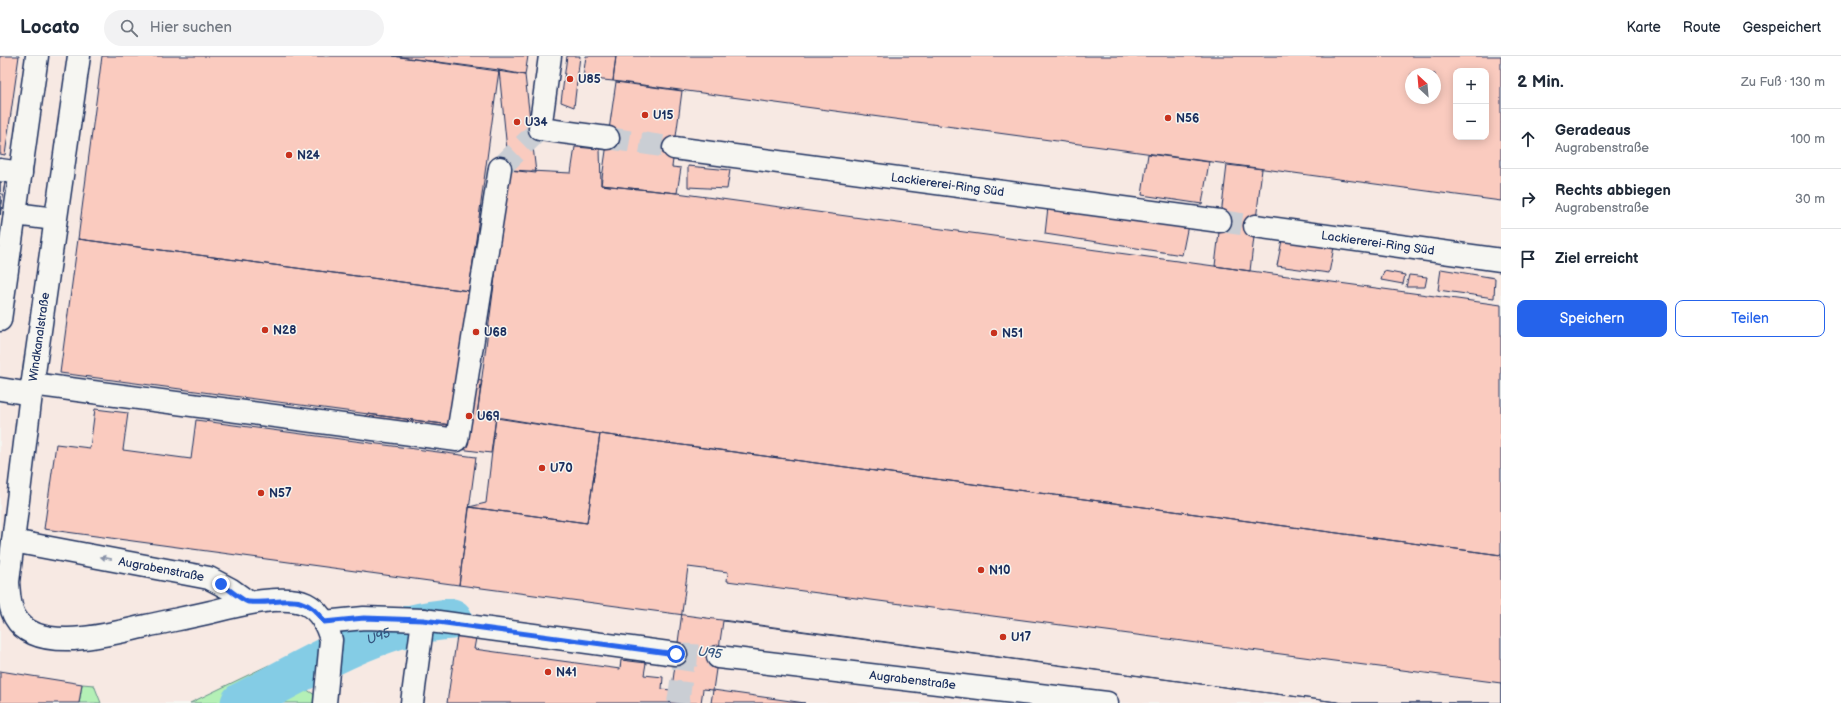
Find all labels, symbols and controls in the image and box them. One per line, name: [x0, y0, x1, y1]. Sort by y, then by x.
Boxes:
search box: [104, 10, 384, 46]
text: Locato: [20, 16, 80, 39]
icon: search: [118, 17, 140, 39]
text: Hier suchen: [150, 18, 232, 37]
text: Karte: [1627, 19, 1661, 36]
text: Route: [1683, 19, 1721, 36]
text: Gespeichert: [1743, 19, 1821, 36]
north arrow: [1405, 68, 1441, 104]
map controls: [1453, 68, 1489, 140]
button: +: [1453, 68, 1489, 104]
place label: U85: [578, 72, 601, 87]
text: 2 Min.: [1517, 72, 1564, 92]
marker: U85: [565, 74, 575, 84]
text: Zu Fuß · 130 m: [1741, 74, 1825, 90]
button: −: [1453, 104, 1489, 140]
place label: U15: [653, 108, 674, 123]
marker: U15: [640, 110, 650, 120]
place label: N56: [1176, 111, 1199, 126]
marker: N56: [1163, 113, 1173, 123]
place label: U34: [525, 115, 548, 130]
marker: U34: [512, 117, 522, 127]
text: Geradeaus: [1555, 121, 1631, 140]
icon: ahead: [1517, 128, 1539, 150]
text: 100 m: [1790, 131, 1825, 147]
text: Augrabenstraße: [1555, 140, 1649, 156]
place label: N24: [297, 148, 320, 163]
marker: N24: [284, 150, 294, 160]
street label: Lackiererei-Ring Süd: [890, 170, 1005, 200]
text: Rechts abbiegen: [1555, 181, 1671, 200]
icon: right: [1517, 188, 1539, 210]
text: 30 m: [1795, 191, 1825, 207]
text: Augrabenstraße: [1555, 200, 1649, 216]
street label: Lackiererei-Ring Süd: [1320, 228, 1435, 259]
icon: arrive: [1517, 248, 1539, 270]
text: Ziel erreicht: [1555, 249, 1638, 268]
street label: Windkanalstraße: [26, 292, 53, 383]
button: Speichern: [1517, 300, 1667, 337]
button: Teilen: [1675, 300, 1825, 337]
place label: N28: [273, 323, 296, 338]
marker: N28: [260, 325, 270, 335]
place label: U68: [484, 325, 507, 340]
place label: N51: [1002, 326, 1023, 341]
marker: U68: [471, 327, 481, 337]
marker: N51: [989, 328, 999, 338]
place label: U69: [477, 409, 500, 424]
marker: U69: [464, 411, 474, 421]
place label: U70: [550, 461, 573, 476]
marker: U70: [537, 463, 547, 473]
place label: N57: [269, 486, 292, 501]
marker: N57: [256, 488, 266, 498]
street label: Augrabenstraße: [117, 554, 205, 585]
one-way arrow: [100, 555, 112, 561]
place label: N10: [989, 563, 1011, 578]
marker: N10: [976, 565, 986, 575]
route end: [212, 575, 230, 593]
water label: U95: [364, 625, 393, 648]
place label: U17: [1011, 630, 1032, 645]
marker: U17: [998, 632, 1008, 642]
water label: U95: [697, 643, 724, 663]
route start: [667, 645, 685, 663]
place label: N41: [556, 665, 577, 680]
marker: N41: [543, 667, 553, 677]
street label: Augrabenstraße: [869, 668, 957, 693]

